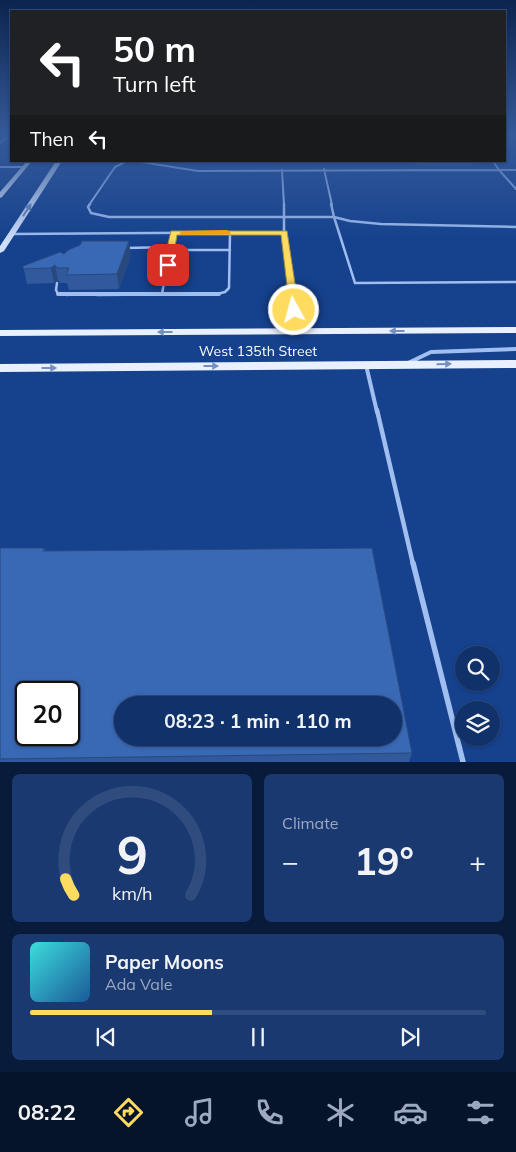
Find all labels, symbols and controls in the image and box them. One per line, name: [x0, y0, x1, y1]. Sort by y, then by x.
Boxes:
text: 50 m: [113, 27, 196, 71]
icon: left: [30, 30, 95, 95]
text: Turn left: [113, 70, 196, 98]
icon: left: [84, 125, 112, 153]
text: Then: [30, 127, 74, 151]
one-way arrow: [23, 204, 32, 217]
pin: [147, 244, 189, 286]
icon: arrive: [154, 251, 182, 279]
position arrow: [267, 283, 319, 335]
one-way arrow: [389, 327, 405, 335]
one-way arrow: [157, 328, 173, 336]
street label: West 135th Street: [199, 342, 317, 360]
one-way arrow: [436, 360, 452, 368]
one-way arrow: [203, 362, 219, 370]
one-way arrow: [41, 363, 57, 371]
map controls: [455, 646, 500, 746]
button: search: [455, 646, 500, 691]
speed limit sign: 20: [15, 681, 80, 746]
button: layers: [455, 701, 500, 746]
text: 08:23 · 1 min · 110 m: [164, 709, 352, 733]
text: Climate: [282, 813, 338, 833]
text: 9: [116, 822, 148, 887]
text: 19°: [354, 837, 414, 885]
text: −: [282, 844, 299, 879]
text: +: [469, 844, 486, 879]
text: km/h: [112, 882, 152, 904]
text: Paper Moons: [105, 950, 224, 974]
text: Ada Vale: [105, 974, 172, 994]
icon: previous: [92, 1023, 120, 1051]
icon: pause: [244, 1023, 272, 1051]
icon: next: [396, 1023, 424, 1051]
icon: directions: [111, 1095, 146, 1130]
icon: music: [182, 1095, 217, 1130]
icon: phone: [252, 1095, 287, 1130]
icon: climate: [323, 1095, 358, 1130]
icon: car: [393, 1095, 428, 1130]
icon: filters: [463, 1095, 498, 1130]
text: 08:22: [18, 1098, 76, 1126]

